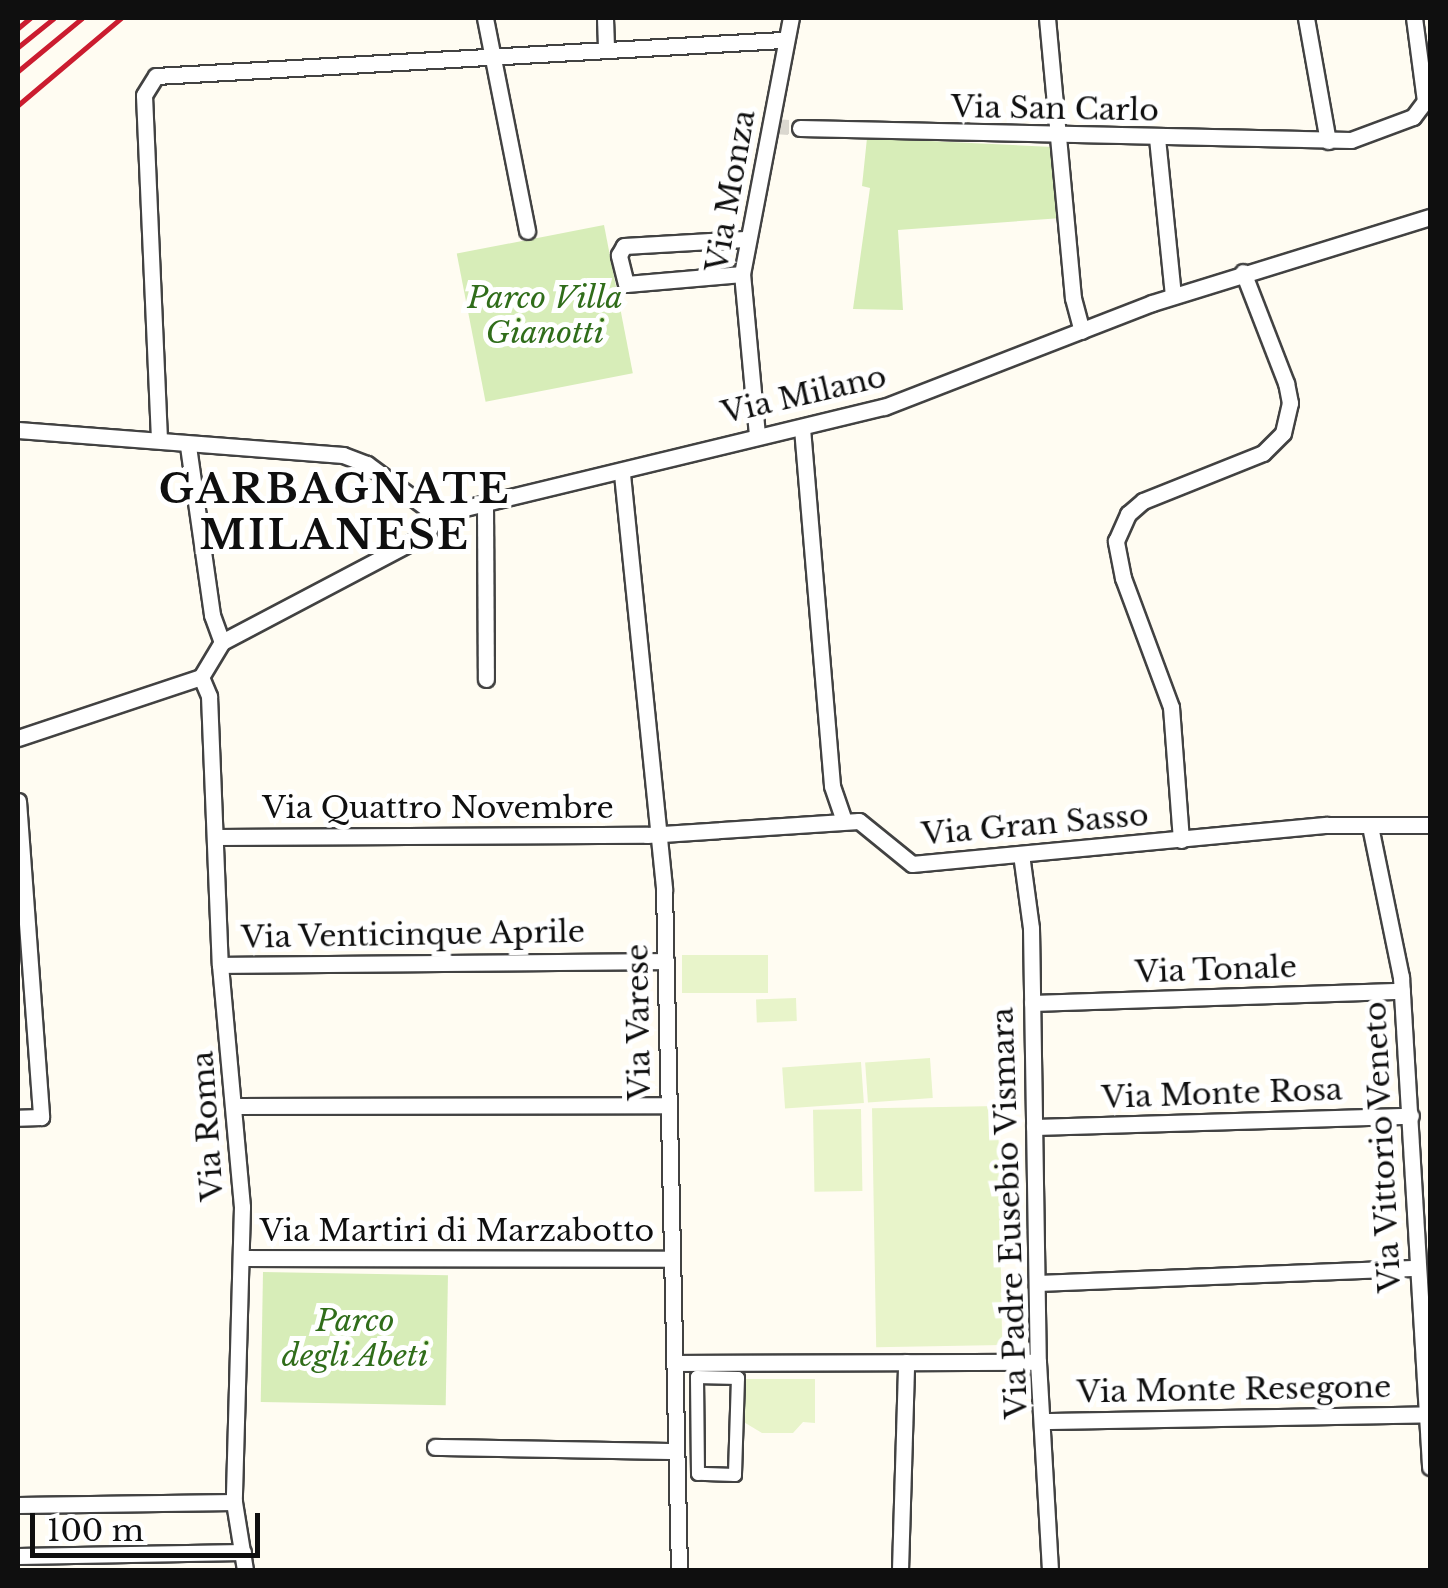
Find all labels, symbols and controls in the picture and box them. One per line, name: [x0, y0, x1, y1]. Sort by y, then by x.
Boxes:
street label: Via San Carlo: [951, 89, 1159, 129]
street label: Via Monza: [699, 107, 763, 275]
park label: Parco Villa Gianotti: [467, 280, 623, 350]
street label: Via Milano: [718, 359, 890, 431]
district label: GARBAGNATE MILANESE: [159, 465, 511, 559]
street label: Via Quattro Novembre: [262, 790, 614, 826]
street label: Via Gran Sasso: [920, 797, 1150, 853]
street label: Via Venticinque Aprile: [239, 914, 587, 956]
street label: Via Varese: [620, 943, 658, 1101]
street label: Via Tonale: [1134, 949, 1298, 991]
street label: Via Vittorio Veneto: [1357, 999, 1409, 1295]
street label: Via Padre Eusebio Vismara: [985, 1006, 1035, 1420]
street label: Via Roma: [185, 1050, 231, 1202]
street label: Via Monte Rosa: [1101, 1072, 1343, 1116]
street label: Via Martiri di Marzabotto: [260, 1213, 654, 1249]
park label: Parco degli Abeti: [281, 1303, 429, 1374]
street label: Via Monte Resegone: [1076, 1369, 1392, 1411]
scale bar: [35, 1493, 265, 1555]
text: 100 m: [47, 1512, 144, 1549]

